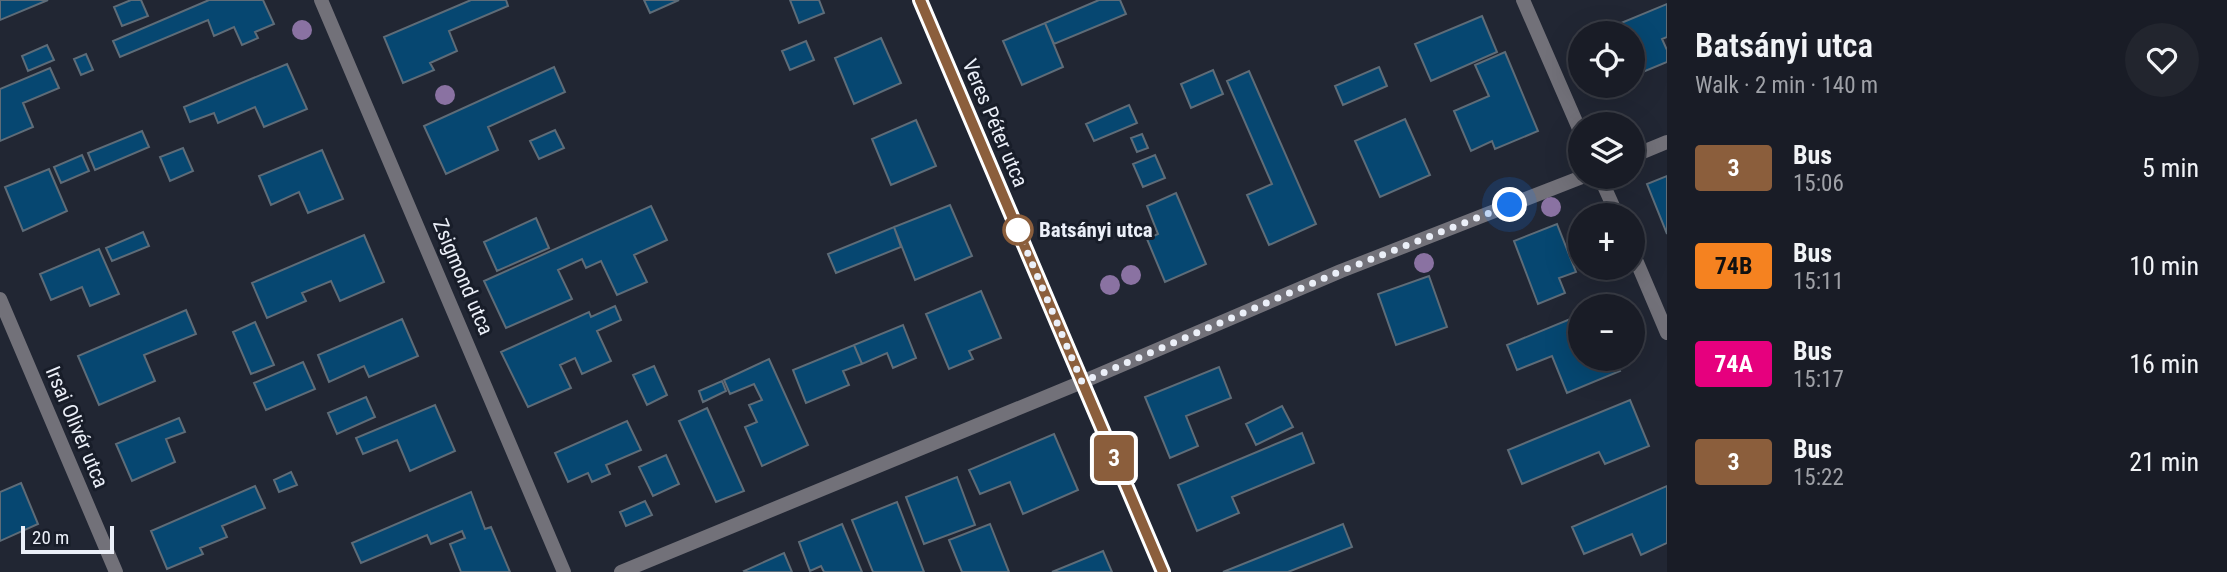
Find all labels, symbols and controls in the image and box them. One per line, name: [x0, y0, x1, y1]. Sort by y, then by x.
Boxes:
map controls: [1568, 21, 1645, 371]
button: locate: [1568, 21, 1645, 98]
button: heart: [2125, 23, 2199, 97]
text: Batsányi utca: [1695, 26, 1873, 65]
street label: Veres Péter utca: [957, 56, 1033, 190]
text: Walk · 2 min · 140 m: [1695, 72, 1878, 99]
button: layers: [1568, 112, 1645, 189]
text: Bus: [1793, 140, 1832, 170]
text: 5 min: [2142, 153, 2199, 183]
text: 3: [1727, 154, 1740, 182]
text: 15:06: [1793, 170, 1844, 197]
your location: [1492, 187, 1527, 222]
button: +: [1568, 203, 1645, 280]
street label: Zsigmond utca: [428, 215, 498, 339]
marker: Batsányi utca: [1003, 215, 1033, 245]
place label: Batsányi utca: [1039, 218, 1153, 242]
text: Bus: [1793, 238, 1832, 268]
text: 10 min: [2129, 251, 2199, 281]
text: 74B: [1715, 252, 1752, 280]
text: 15:11: [1793, 268, 1844, 295]
button: −: [1568, 294, 1645, 371]
text: Bus: [1793, 336, 1832, 366]
text: 16 min: [2129, 349, 2199, 379]
text: 74A: [1714, 350, 1753, 378]
street label: Irsai Olivér utca: [41, 363, 113, 491]
text: 15:17: [1793, 366, 1844, 393]
text: Bus: [1793, 434, 1832, 464]
line badge: 3: [1091, 435, 1137, 481]
text: 3: [1108, 444, 1120, 472]
text: 21 min: [2129, 447, 2199, 477]
text: 3: [1727, 448, 1740, 476]
text: 15:22: [1793, 464, 1844, 491]
scale bar: [21, 523, 114, 555]
text: 20 m: [32, 526, 69, 549]

